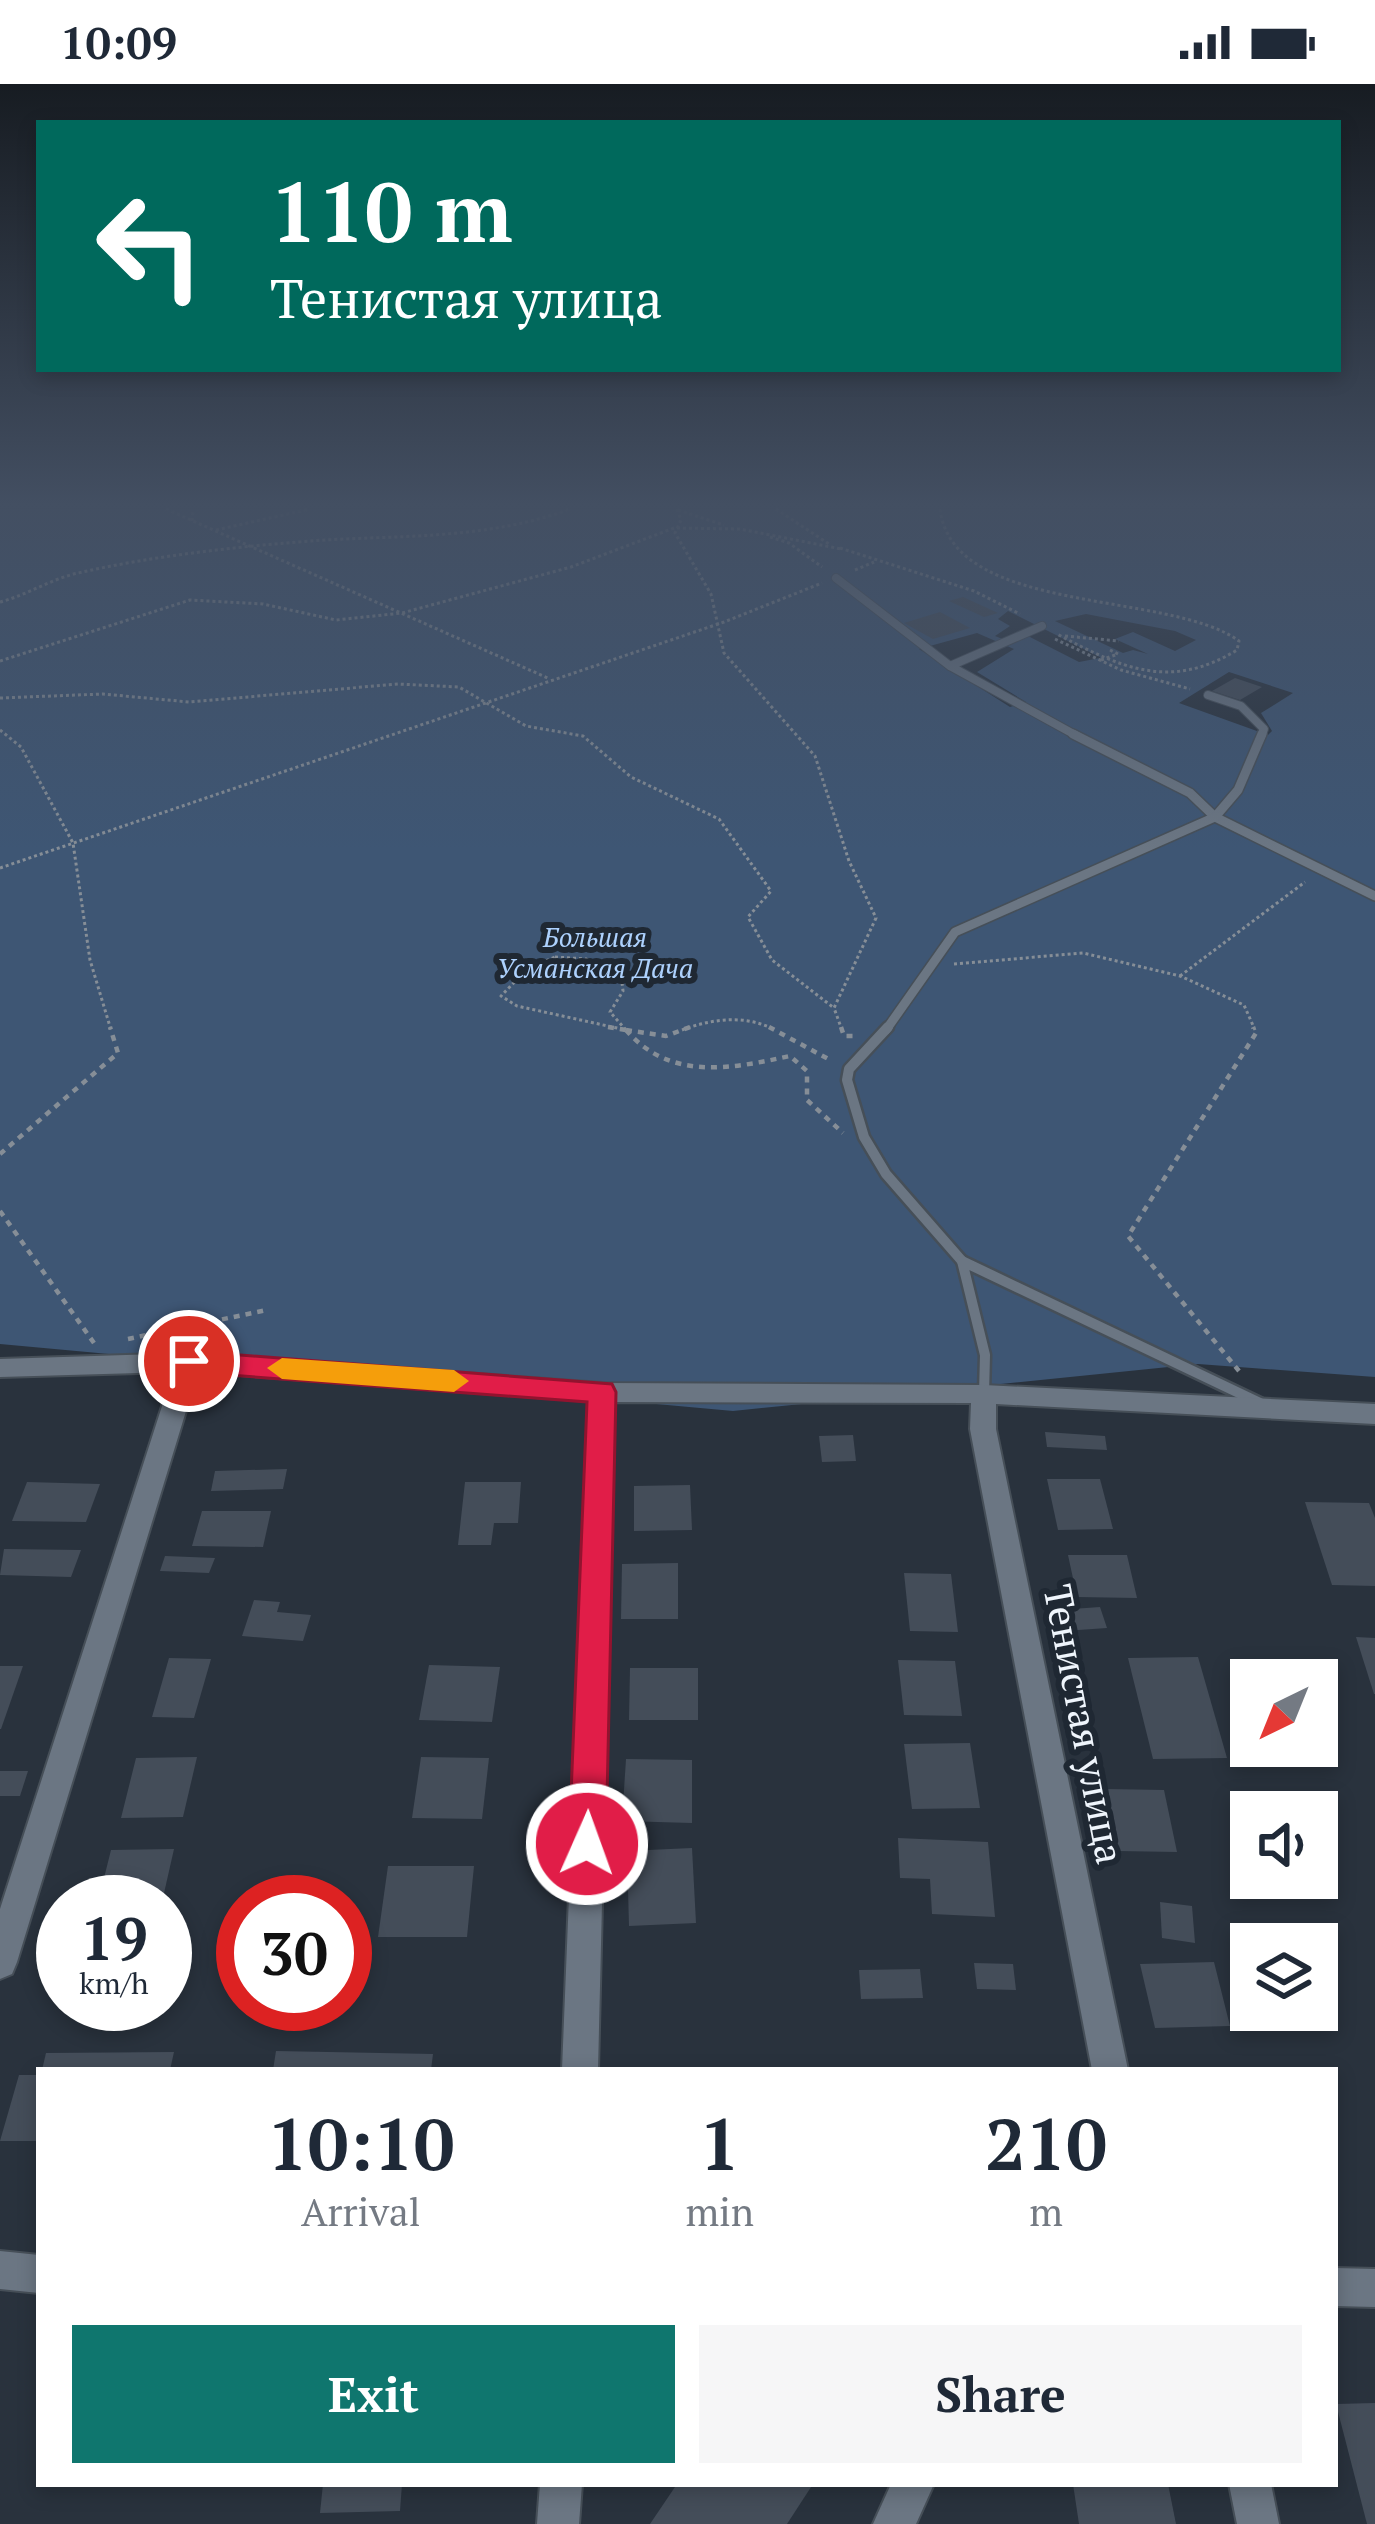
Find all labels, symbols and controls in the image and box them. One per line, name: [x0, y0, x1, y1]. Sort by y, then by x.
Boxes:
text: 10:09: [60, 12, 177, 72]
text: 110 m: [270, 155, 513, 266]
icon: left: [72, 168, 228, 324]
text: Тенистая улица: [270, 262, 662, 333]
park label: Большая Усманская Дача: [497, 919, 693, 986]
pin: [138, 1310, 240, 1412]
icon: arrive: [156, 1328, 222, 1394]
street label: Тенистая улица: [1032, 1580, 1138, 1868]
north arrow: [1230, 1659, 1338, 1767]
map controls: [1230, 1659, 1338, 2031]
position arrow: [524, 1781, 650, 1907]
button: sound: [1230, 1791, 1338, 1899]
speed limit sign: 30: [216, 1875, 372, 2031]
text: 19: [80, 1898, 148, 1977]
button: layers: [1230, 1923, 1338, 2031]
text: km/h: [79, 1963, 149, 2003]
text: 10:10: [267, 2095, 454, 2191]
text: 1: [699, 2095, 740, 2191]
text: 210: [985, 2095, 1107, 2191]
text: Arrival: [301, 2185, 420, 2237]
text: min: [685, 2185, 754, 2237]
text: m: [1029, 2185, 1063, 2237]
button: Exit: [72, 2325, 675, 2463]
button: Share: [699, 2325, 1302, 2463]

